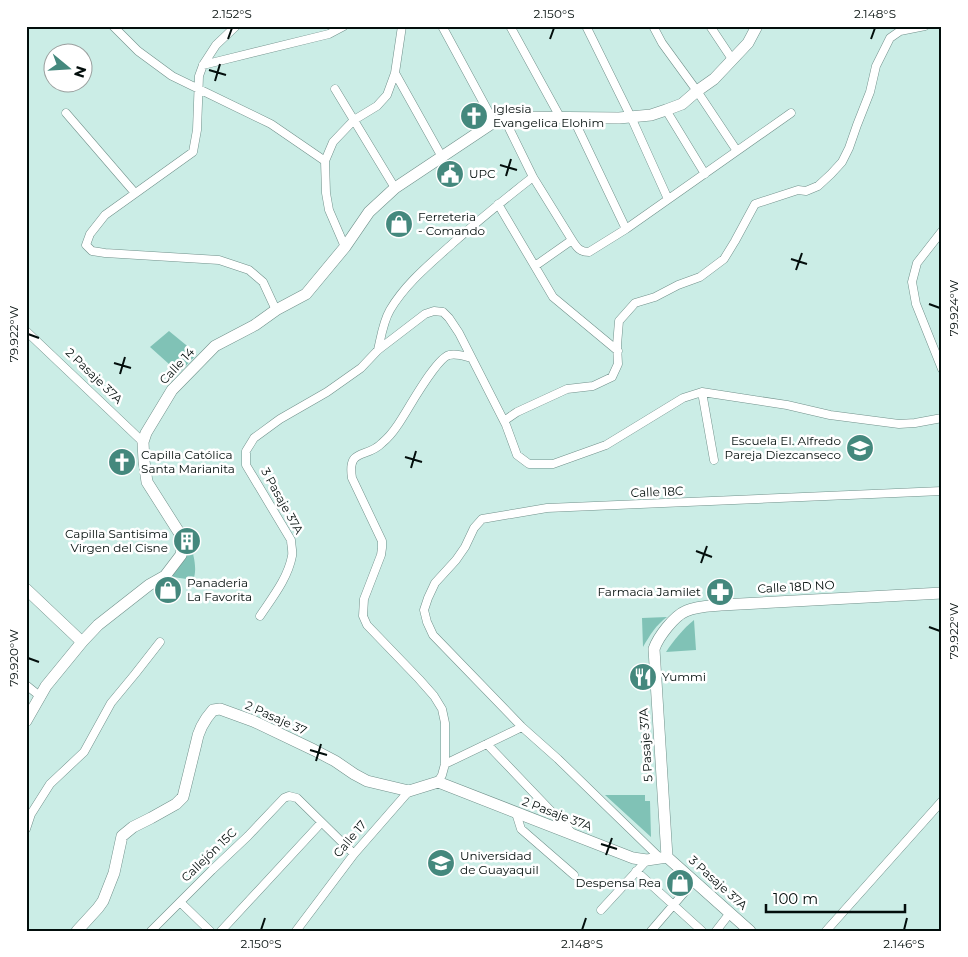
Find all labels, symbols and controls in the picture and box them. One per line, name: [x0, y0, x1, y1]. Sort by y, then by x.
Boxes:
text: 2.152°S: [212, 6, 252, 21]
text: 2.150°S: [533, 6, 575, 21]
text: 2.148°S: [854, 6, 896, 21]
north arrow: [42, 42, 92, 92]
text: N: [70, 64, 91, 80]
church icon: Iglesia Evangelica Elohim: [459, 101, 489, 131]
place label: Iglesia Evangelica Elohim: [493, 101, 604, 130]
public building icon: UPC: [435, 159, 465, 189]
place label: UPC: [469, 166, 496, 181]
shop icon: Ferreteria - Comando: [384, 209, 414, 239]
place label: Ferreteria - Comando: [418, 209, 485, 238]
text: 79.924°W: [946, 280, 961, 336]
text: 79.922°W: [6, 306, 21, 362]
street label: Calle 14: [156, 344, 197, 387]
street label: 2 Pasaje 37A: [63, 345, 126, 407]
place label: Escuela EI. Alfredo Pareja Diezcanseco: [725, 433, 841, 462]
school or university icon: Escuela EI. Alfredo Pareja Diezcanseco: [845, 433, 875, 463]
church icon: Capilla Católica Santa Marianita: [107, 447, 137, 477]
place label: Capilla Católica Santa Marianita: [141, 447, 235, 476]
street label: 3 Pasaje 37A: [258, 465, 307, 537]
street label: Calle 18C: [630, 483, 684, 500]
place label: Capilla Santisima Virgen del Cisne: [65, 526, 168, 555]
building icon: Capilla Santisima Virgen del Cisne: [172, 526, 202, 556]
shop icon: Panaderia La Favorita: [153, 575, 183, 605]
place label: Panaderia La Favorita: [187, 575, 252, 604]
pharmacy icon: Farmacia Jamilet: [705, 577, 735, 607]
street label: Calle 18D NO: [757, 577, 835, 596]
place label: Farmacia Jamilet: [598, 584, 701, 599]
text: 79.922°W: [946, 603, 961, 659]
text: 79.920°W: [6, 629, 21, 687]
restaurant icon: Yummi: [628, 662, 658, 692]
place label: Yummi: [662, 669, 706, 684]
street label: 2 Pasaje 37: [243, 697, 309, 738]
street label: 5 Pasaje 37A: [635, 707, 656, 782]
street label: 2 Pasaje 37A: [520, 793, 595, 834]
street label: Calle 17: [330, 817, 369, 860]
street label: Callejón 15C: [178, 824, 240, 885]
school or university icon: Universidad de Guayaquil: [426, 848, 456, 878]
place label: Universidad de Guayaquil: [460, 848, 539, 877]
street label: 3 Pasaje 37A: [686, 852, 751, 913]
shop icon: Despensa Rea: [665, 868, 695, 898]
place label: Despensa Rea: [576, 875, 661, 890]
scale bar: [766, 882, 904, 914]
text: 100 m: [773, 889, 818, 908]
text: 2.150°S: [240, 936, 282, 951]
text: 2.148°S: [561, 936, 603, 951]
text: 2.146°S: [883, 936, 925, 951]

